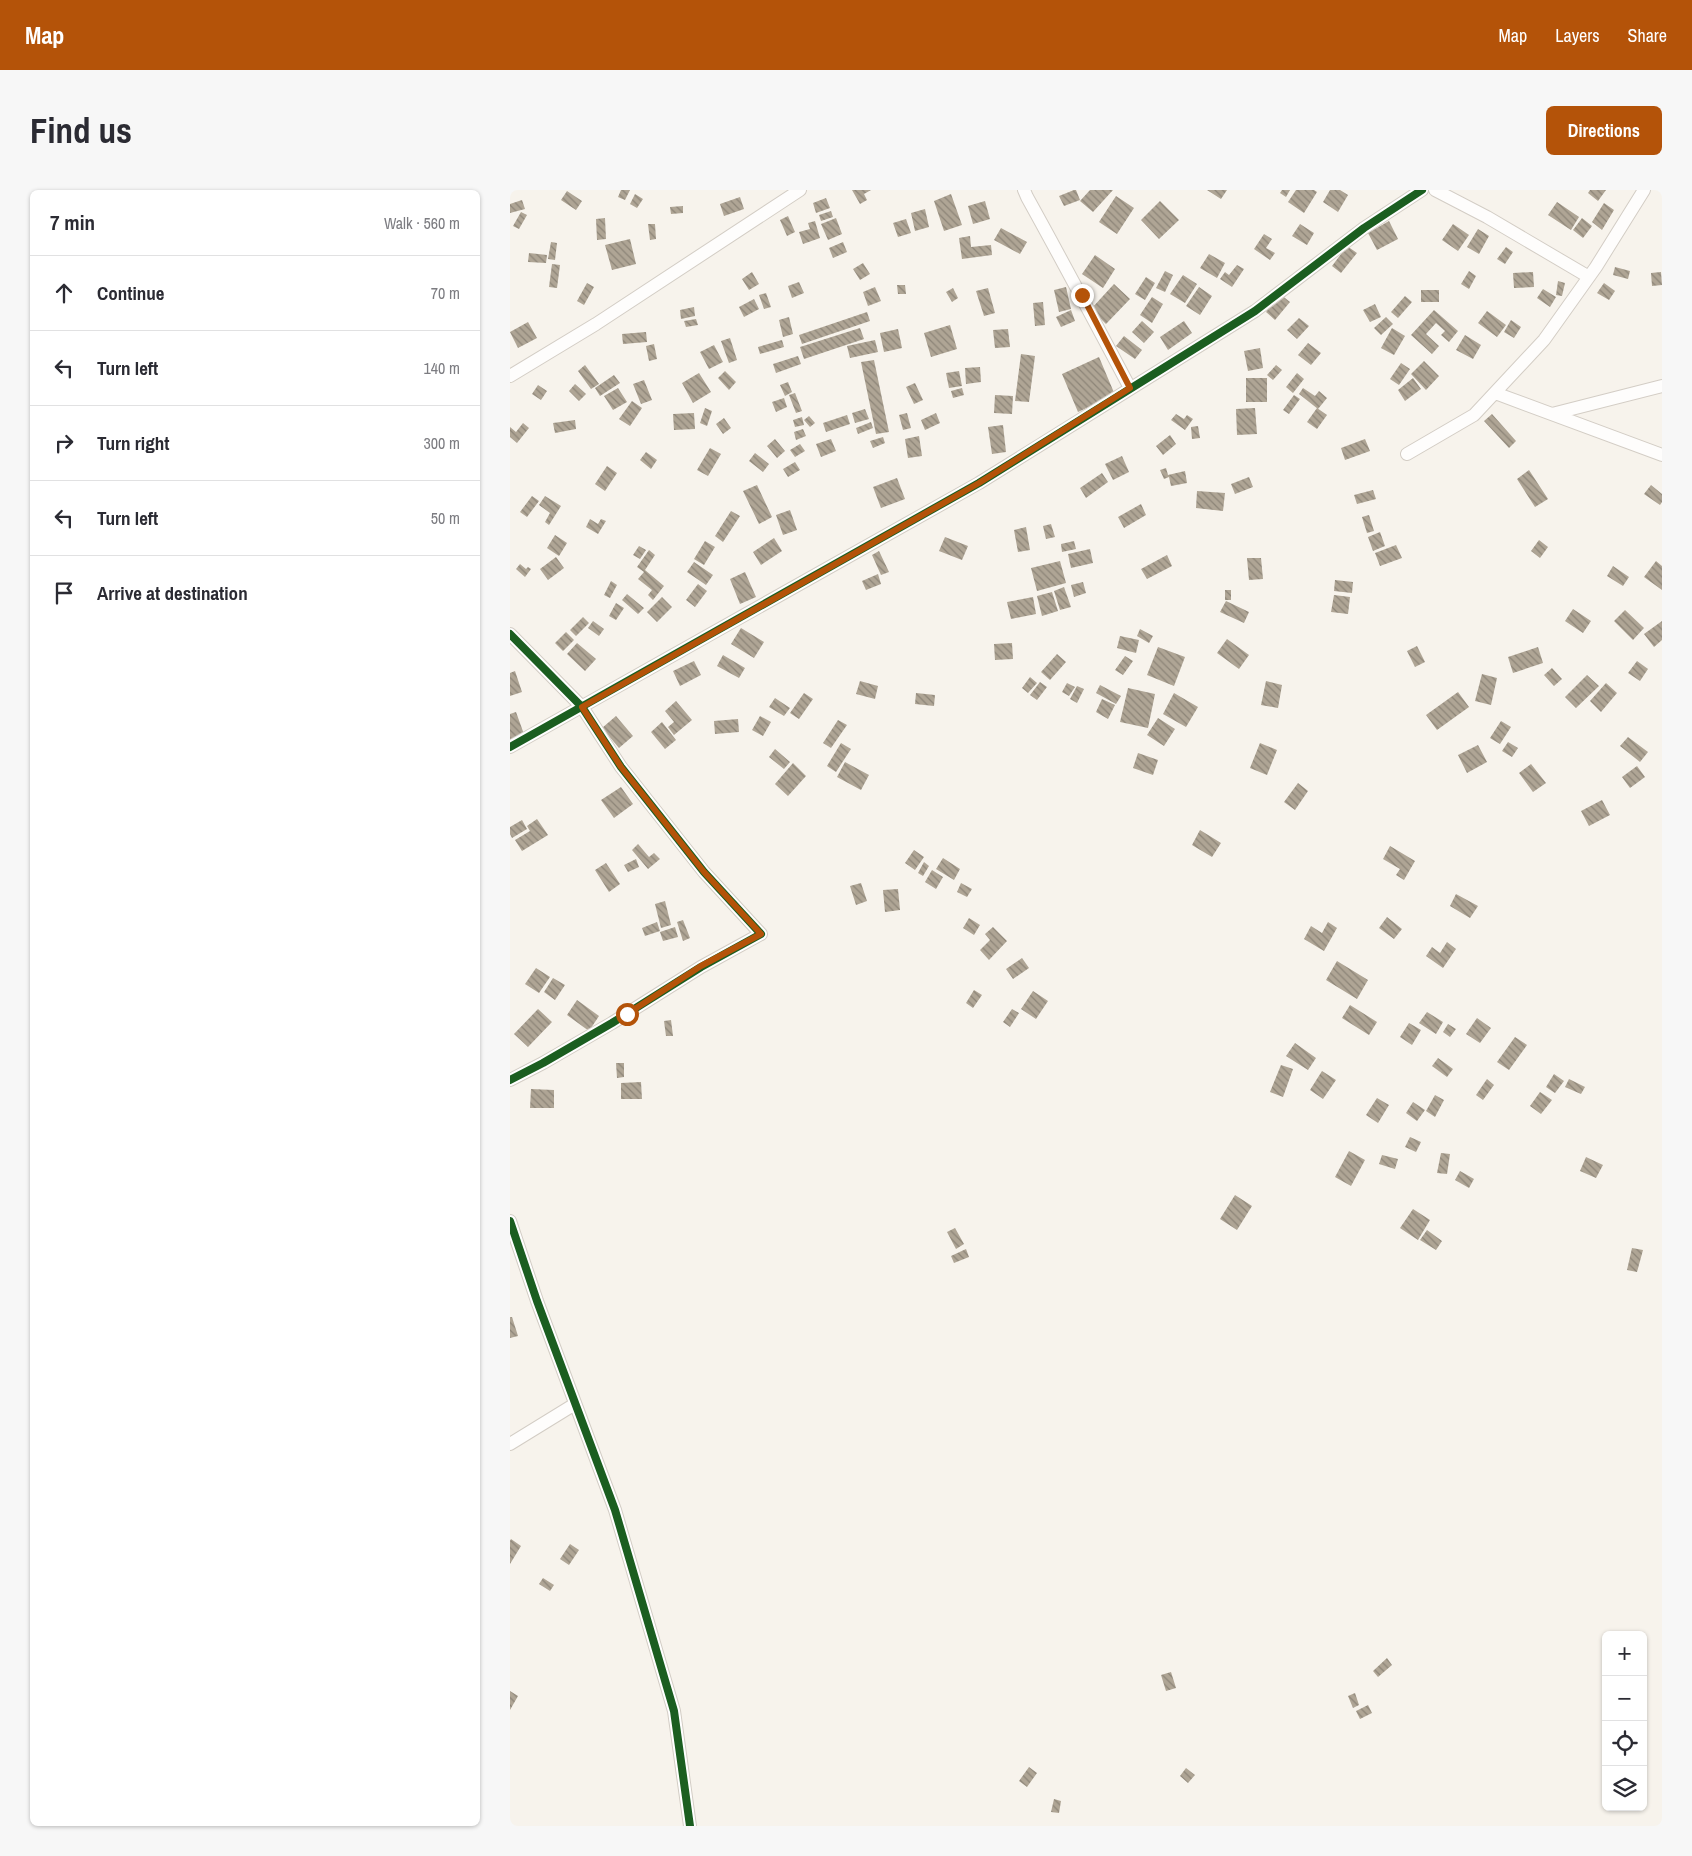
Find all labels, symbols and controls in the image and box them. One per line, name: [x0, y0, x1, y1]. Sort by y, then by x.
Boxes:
text: Map: [25, 19, 64, 51]
text: Map: [1499, 23, 1527, 48]
text: Layers: [1555, 23, 1600, 48]
text: Share: [1628, 23, 1667, 48]
button: Directions: [1546, 106, 1662, 155]
text: Find us: [30, 107, 132, 154]
text: 7 min: [50, 208, 95, 237]
text: Walk · 560 m: [384, 212, 460, 234]
icon: ahead: [50, 279, 78, 307]
text: Continue: [97, 280, 165, 306]
text: 70 m: [431, 282, 460, 304]
route end: [1071, 284, 1094, 307]
icon: left: [50, 354, 78, 382]
text: Turn left: [97, 355, 158, 381]
text: 140 m: [424, 357, 460, 379]
icon: right: [50, 429, 78, 457]
text: Turn right: [97, 430, 169, 456]
text: 300 m: [424, 432, 460, 454]
icon: left: [50, 504, 78, 532]
text: Turn left: [97, 505, 158, 531]
text: 50 m: [431, 507, 460, 529]
icon: arrive: [50, 579, 78, 607]
text: Arrive at destination: [97, 580, 248, 606]
route start: [616, 1003, 639, 1026]
map controls: [1602, 1631, 1647, 1811]
button: +: [1602, 1631, 1647, 1676]
button: −: [1602, 1676, 1647, 1721]
button: locate: [1602, 1721, 1647, 1766]
button: layers: [1602, 1766, 1647, 1811]

